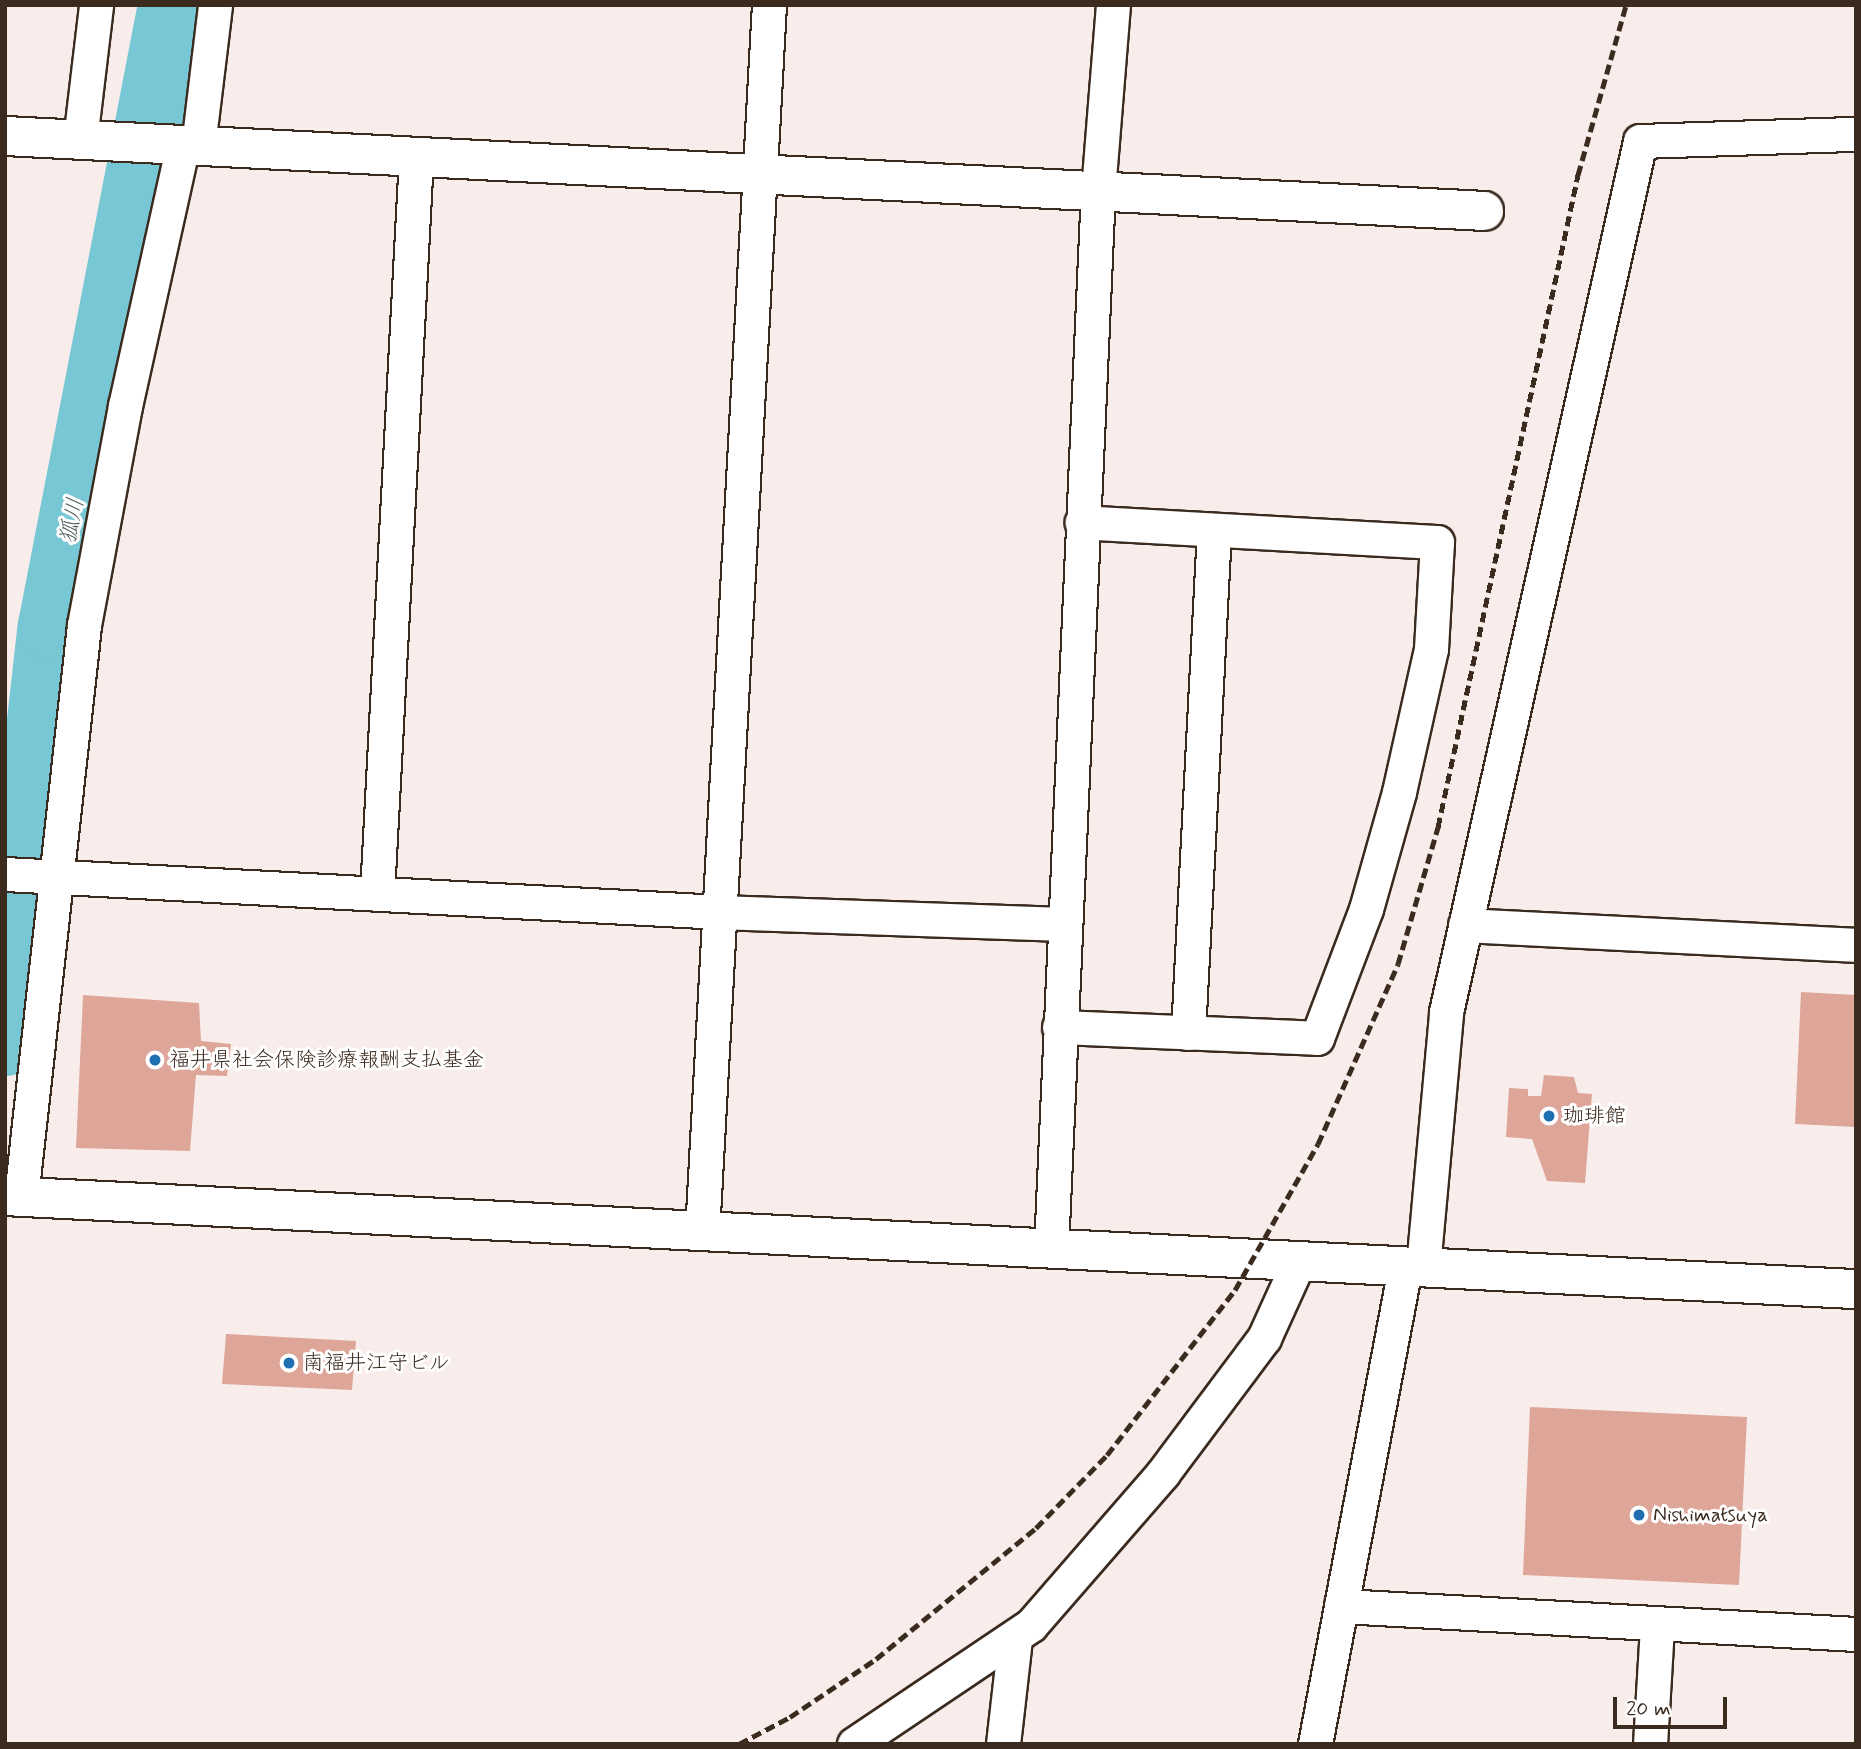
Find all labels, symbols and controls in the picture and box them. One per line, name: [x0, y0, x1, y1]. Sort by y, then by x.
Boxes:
water label: 狐川: [55, 496, 91, 546]
place label: 福井県社会保険診療報酬支払基金: [169, 1047, 484, 1073]
marker: 福井県社会保険診療報酬支払基金: [147, 1052, 163, 1068]
place label: 珈琲館: [1563, 1103, 1626, 1129]
marker: 珈琲館: [1541, 1108, 1557, 1124]
place label: 南福井江守ビル: [303, 1350, 450, 1376]
marker: 南福井江守ビル: [281, 1355, 297, 1371]
place label: Nishimatsuya: [1653, 1502, 1768, 1528]
marker: Nishimatsuya: [1631, 1507, 1647, 1523]
scale bar: [1616, 1682, 1730, 1726]
text: 20 m: [1626, 1695, 1671, 1723]

